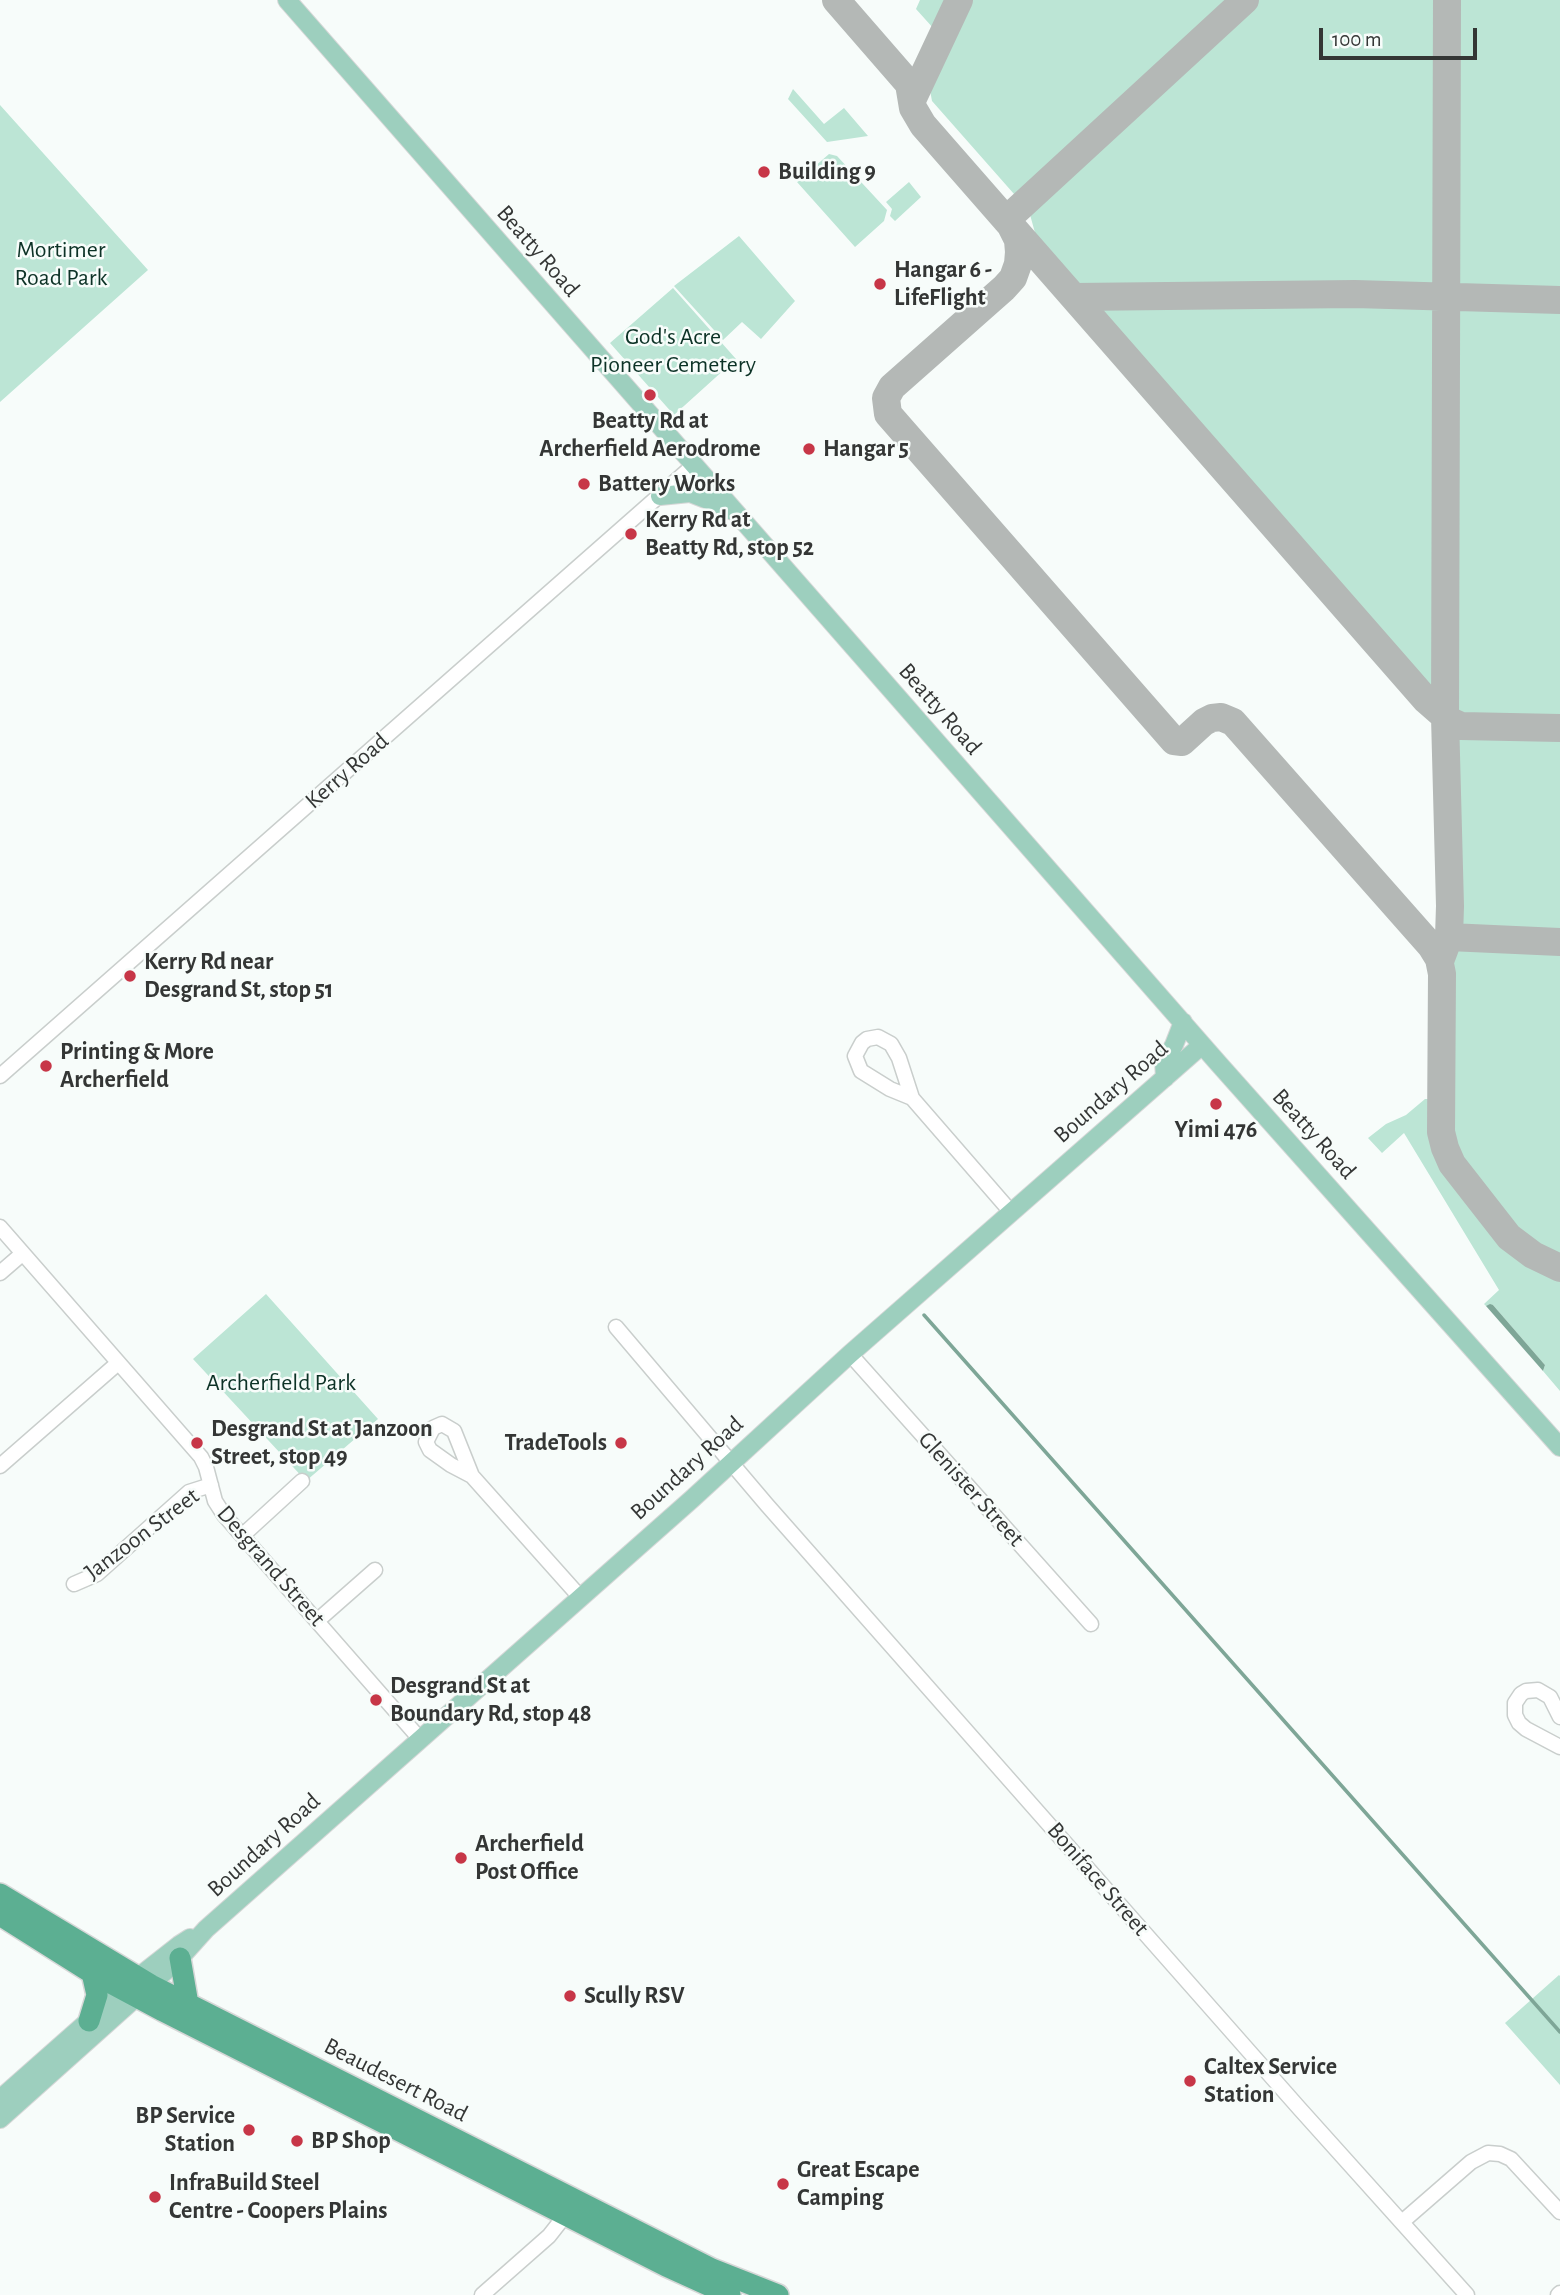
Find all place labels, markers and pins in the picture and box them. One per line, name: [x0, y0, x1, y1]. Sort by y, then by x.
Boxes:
place label: Building 9: [778, 158, 876, 186]
marker: Building 9: [756, 164, 772, 180]
place label: Hangar 6 - LifeFlight: [894, 256, 992, 312]
marker: Hangar 6 - LifeFlight: [872, 276, 888, 292]
marker: Beatty Rd at Archerfield Aerodrome: [642, 387, 658, 403]
place label: Beatty Rd at Archerfield Aerodrome: [539, 407, 761, 463]
place label: Hangar 5: [823, 435, 909, 463]
marker: Hangar 5: [801, 441, 817, 457]
place label: Battery Works: [598, 470, 735, 498]
marker: Battery Works: [576, 476, 592, 492]
place label: Kerry Rd at Beatty Rd, stop 52: [645, 506, 814, 562]
marker: Kerry Rd at Beatty Rd, stop 52: [623, 526, 639, 542]
place label: Kerry Rd near Desgrand St, stop 51: [144, 948, 334, 1004]
marker: Kerry Rd near Desgrand St, stop 51: [122, 968, 138, 984]
place label: Printing & More Archerfield: [60, 1038, 214, 1094]
marker: Printing & More Archerfield: [38, 1058, 54, 1074]
marker: Yimi 476: [1208, 1096, 1224, 1112]
place label: Yimi 476: [1175, 1116, 1257, 1144]
place label: Desgrand St at Janzoon Street, stop 49: [211, 1415, 433, 1471]
place label: TradeTools: [504, 1429, 607, 1457]
marker: Desgrand St at Janzoon Street, stop 49: [189, 1435, 205, 1451]
marker: TradeTools: [613, 1435, 629, 1451]
place label: Desgrand St at Boundary Rd, stop 48: [390, 1672, 592, 1728]
marker: Desgrand St at Boundary Rd, stop 48: [368, 1692, 384, 1708]
place label: Archerfield Post Office: [475, 1830, 584, 1886]
marker: Archerfield Post Office: [453, 1850, 469, 1866]
place label: Scully RSV: [584, 1982, 685, 2010]
marker: Scully RSV: [562, 1988, 578, 2004]
place label: Caltex Service Station: [1204, 2053, 1337, 2109]
marker: Caltex Service Station: [1182, 2073, 1198, 2089]
place label: BP Service Station: [135, 2102, 235, 2158]
marker: BP Service Station: [241, 2122, 257, 2138]
place label: BP Shop: [311, 2127, 391, 2155]
marker: BP Shop: [289, 2133, 305, 2149]
place label: Great Escape Camping: [797, 2156, 920, 2212]
place label: InfraBuild Steel Centre - Coopers Plains: [169, 2169, 387, 2225]
marker: Great Escape Camping: [775, 2176, 791, 2192]
marker: InfraBuild Steel Centre - Coopers Plains: [147, 2189, 163, 2205]

